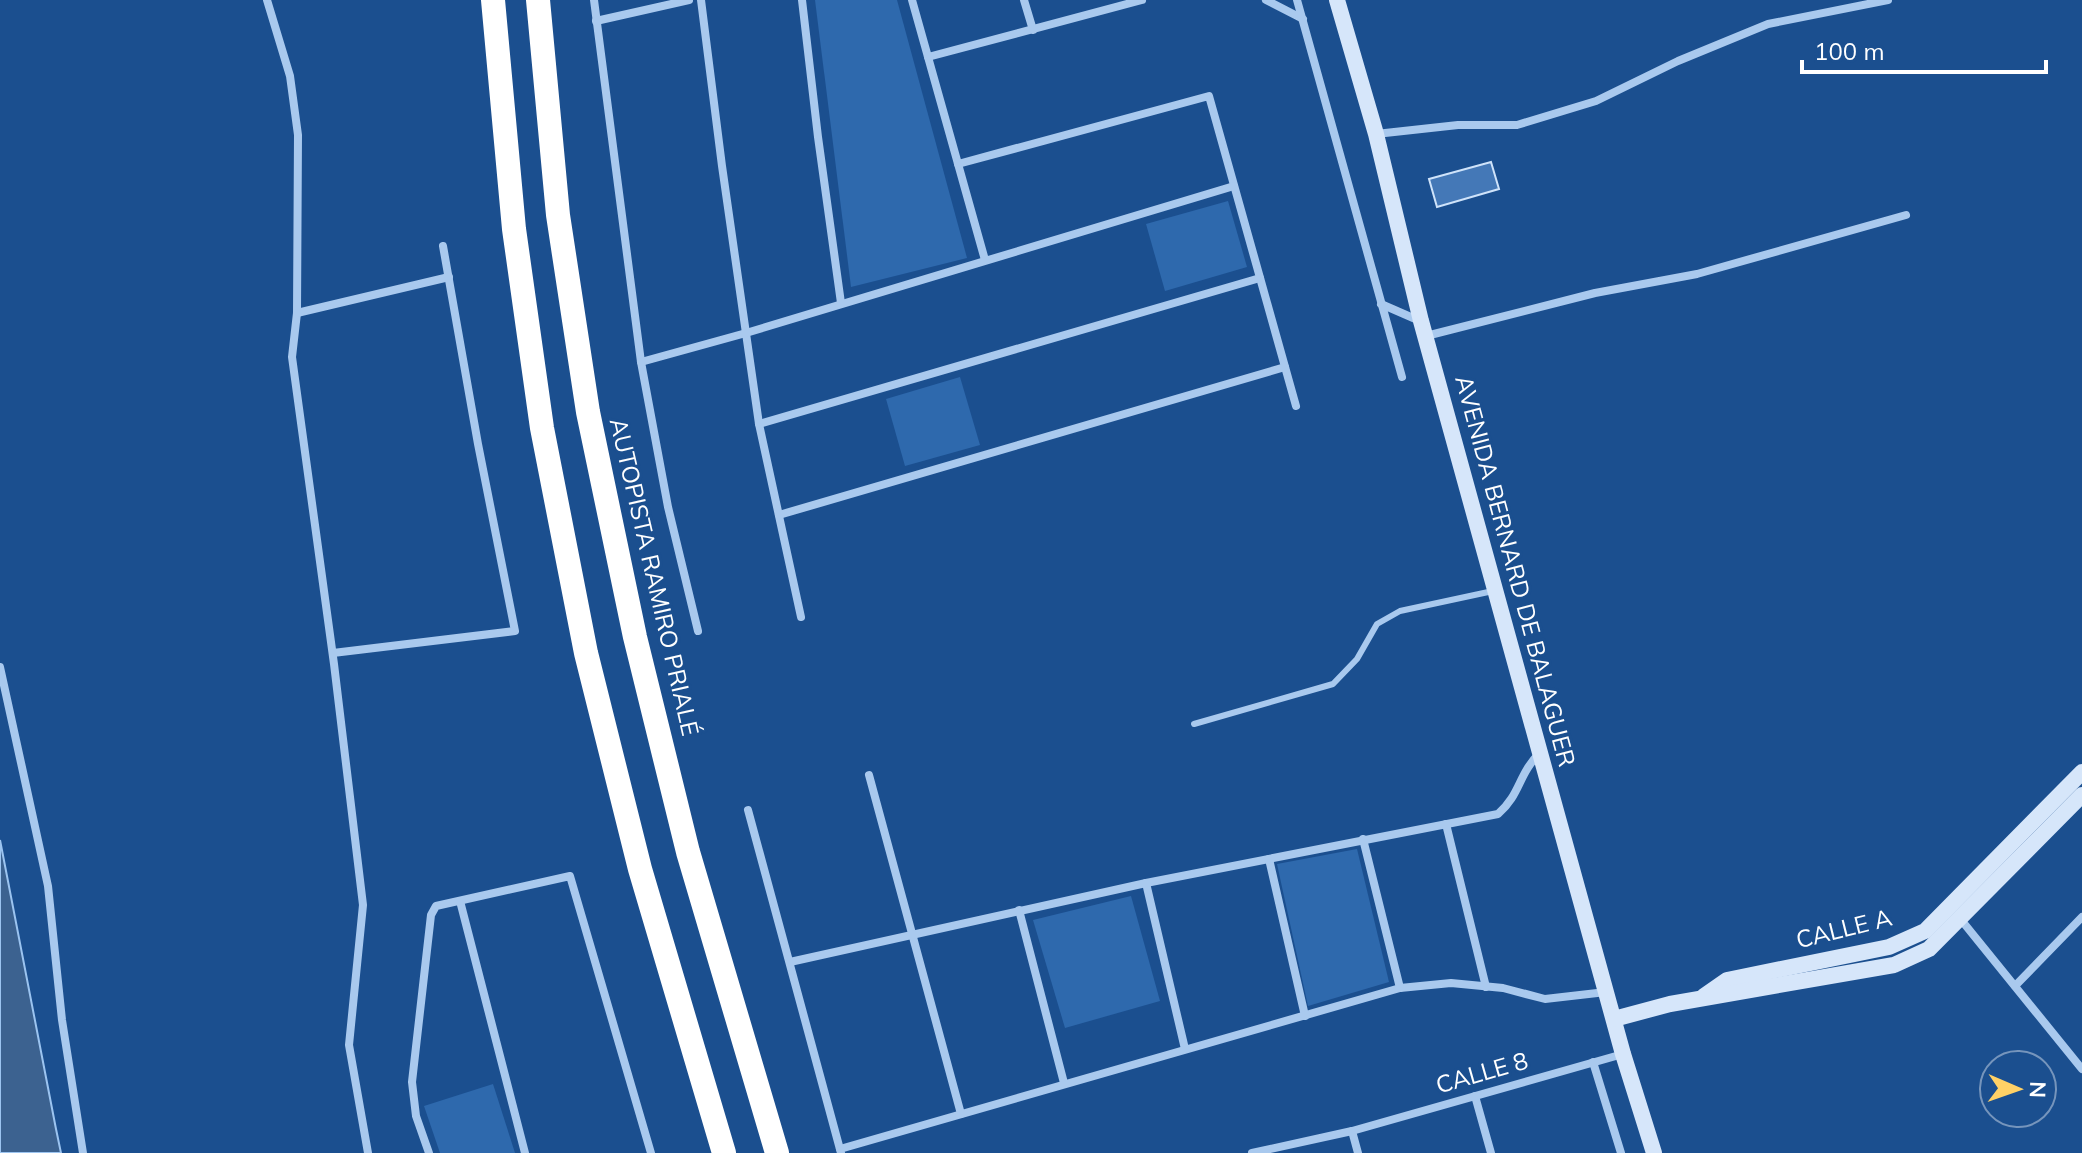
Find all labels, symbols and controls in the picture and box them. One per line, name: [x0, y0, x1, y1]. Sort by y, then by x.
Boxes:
scale bar: [1802, 24, 2046, 74]
text: 100 m: [1814, 36, 1885, 66]
street label: AVENIDA BERNARD DE BALAGUER: [1449, 372, 1583, 770]
street label: AUTOPISTA RAMIRO PRIALÉ: [604, 415, 706, 739]
street label: CALLE A: [1793, 902, 1895, 954]
street label: CALLE 8: [1432, 1045, 1531, 1099]
north arrow: [1978, 1049, 2058, 1129]
text: N: [2024, 1081, 2052, 1098]

